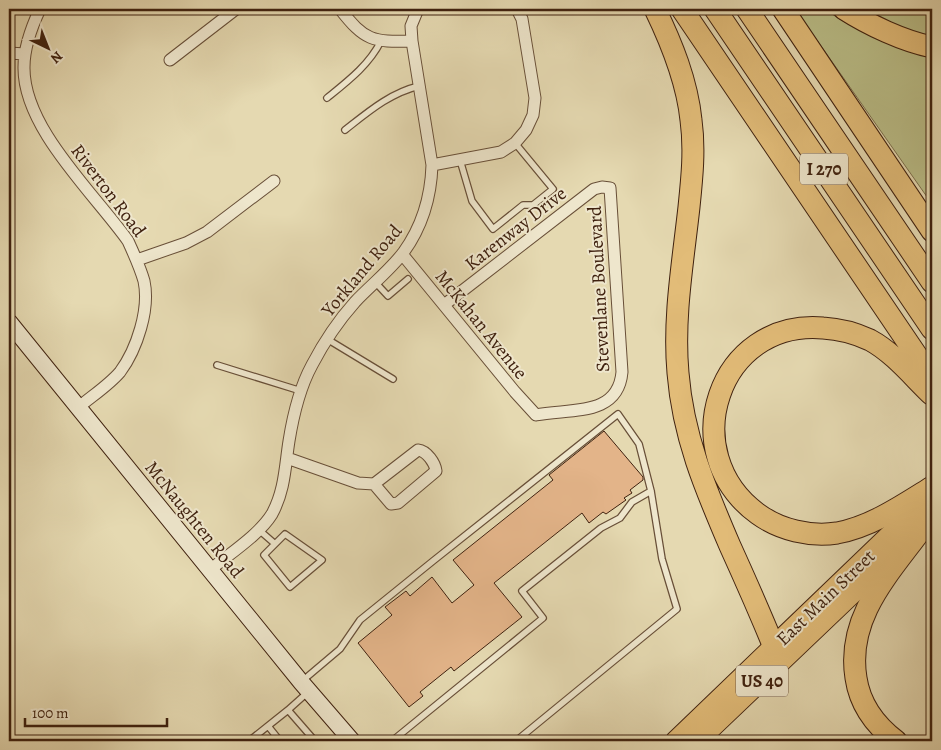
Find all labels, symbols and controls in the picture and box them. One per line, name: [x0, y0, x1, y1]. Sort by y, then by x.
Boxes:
north arrow: [22, 22, 72, 72]
text: N: [46, 47, 67, 68]
street label: Riverton Road: [65, 139, 152, 243]
road number: I 270: [800, 153, 848, 184]
street label: Karenway Drive: [459, 181, 572, 277]
street label: Stevenlane Boulevard: [582, 204, 616, 373]
street label: Yorkland Road: [315, 218, 409, 323]
street label: McKahan Avenue: [429, 265, 533, 385]
street label: McNaughten Road: [139, 456, 250, 584]
street label: East Main Street: [770, 544, 881, 652]
road number: US 40: [736, 666, 788, 696]
scale bar: [25, 695, 168, 727]
text: 100 m: [32, 703, 69, 723]

